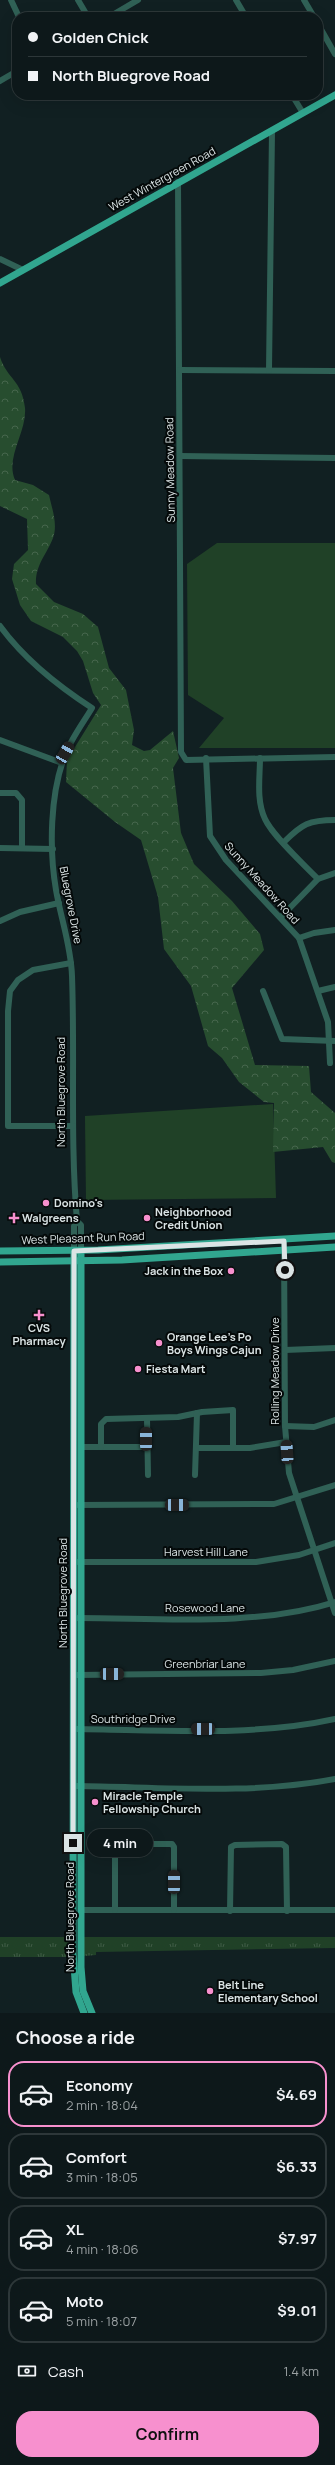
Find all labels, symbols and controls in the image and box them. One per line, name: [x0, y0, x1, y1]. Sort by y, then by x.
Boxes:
text: Golden Chick: [52, 27, 148, 48]
text: North Bluegrove Road: [52, 65, 210, 86]
street label: West Wintergreen Road: [106, 143, 218, 214]
street label: Sunny Meadow Road: [161, 417, 178, 523]
car: [54, 740, 76, 766]
street label: Sunny Meadow Road: [222, 838, 303, 927]
street label: Bluegrove Drive: [57, 865, 86, 945]
street label: North Bluegrove Road: [53, 1037, 68, 1147]
place label: Domino's: [54, 1195, 103, 1210]
marker: Domino's: [41, 1198, 51, 1208]
place label: Neighborhood Credit Union: [155, 1204, 232, 1232]
place label: Walgreens: [22, 1210, 79, 1225]
marker: Walgreens: [9, 1213, 19, 1223]
marker: Neighborhood Credit Union: [142, 1213, 152, 1223]
street label: West Pleasant Run Road: [21, 1228, 145, 1247]
route start: [276, 1261, 294, 1279]
place label: Jack in the Box: [144, 1263, 223, 1278]
marker: Jack in the Box: [226, 1266, 236, 1276]
marker: CVS Pharmacy: [34, 1310, 44, 1320]
street label: Rolling Meadow Drive: [267, 1317, 282, 1425]
place label: CVS Pharmacy: [12, 1320, 66, 1348]
place label: Orange Lee's Po Boys Wings Cajun: [167, 1329, 262, 1357]
marker: Orange Lee's Po Boys Wings Cajun: [154, 1338, 164, 1348]
place label: Fiesta Mart: [146, 1361, 206, 1376]
marker: Fiesta Mart: [133, 1364, 143, 1374]
car: [140, 1427, 152, 1451]
car: [280, 1440, 294, 1464]
car: [165, 1499, 189, 1511]
street label: North Bluegrove Road: [55, 1538, 70, 1648]
street label: Harvest Hill Lane: [164, 1544, 249, 1559]
street label: Rosewood Lane: [165, 1600, 246, 1615]
street label: Greenbriar Lane: [165, 1656, 246, 1671]
car: [100, 1668, 124, 1680]
street label: Southridge Drive: [91, 1711, 176, 1726]
car: [191, 1723, 215, 1735]
place label: Miracle Temple Fellowship Church: [103, 1788, 201, 1816]
marker: Miracle Temple Fellowship Church: [90, 1797, 100, 1807]
callout: 4 min: [87, 1829, 153, 1857]
route end: [64, 1834, 82, 1852]
text: 4 min: [103, 1834, 137, 1852]
street label: North Bluegrove Road: [62, 1862, 77, 1972]
car: [168, 1870, 180, 1894]
place label: Belt Line Elementary School: [218, 1977, 318, 2005]
marker: Belt Line Elementary School: [205, 1986, 215, 1996]
text: Choose a ride: [16, 2025, 135, 2049]
text: Economy: [66, 2075, 133, 2096]
icon: car: [18, 2076, 54, 2112]
text: $4.69: [276, 2084, 317, 2105]
text: 2 min · 18:04: [66, 2096, 138, 2114]
text: Comfort: [66, 2147, 127, 2168]
icon: car: [18, 2148, 54, 2184]
text: $6.33: [276, 2156, 317, 2177]
text: 3 min · 18:05: [66, 2168, 138, 2186]
text: XL: [66, 2219, 84, 2240]
icon: car: [18, 2220, 54, 2256]
text: $7.97: [278, 2228, 317, 2249]
text: 4 min · 18:06: [66, 2240, 139, 2258]
text: Moto: [66, 2291, 103, 2312]
icon: car: [18, 2292, 54, 2328]
text: $9.01: [277, 2300, 317, 2321]
text: 5 min · 18:07: [66, 2312, 137, 2330]
icon: cash: [16, 2360, 38, 2382]
text: Cash: [48, 2361, 84, 2382]
text: 1.4 km: [283, 2362, 319, 2380]
button: Confirm: [16, 2411, 319, 2457]

